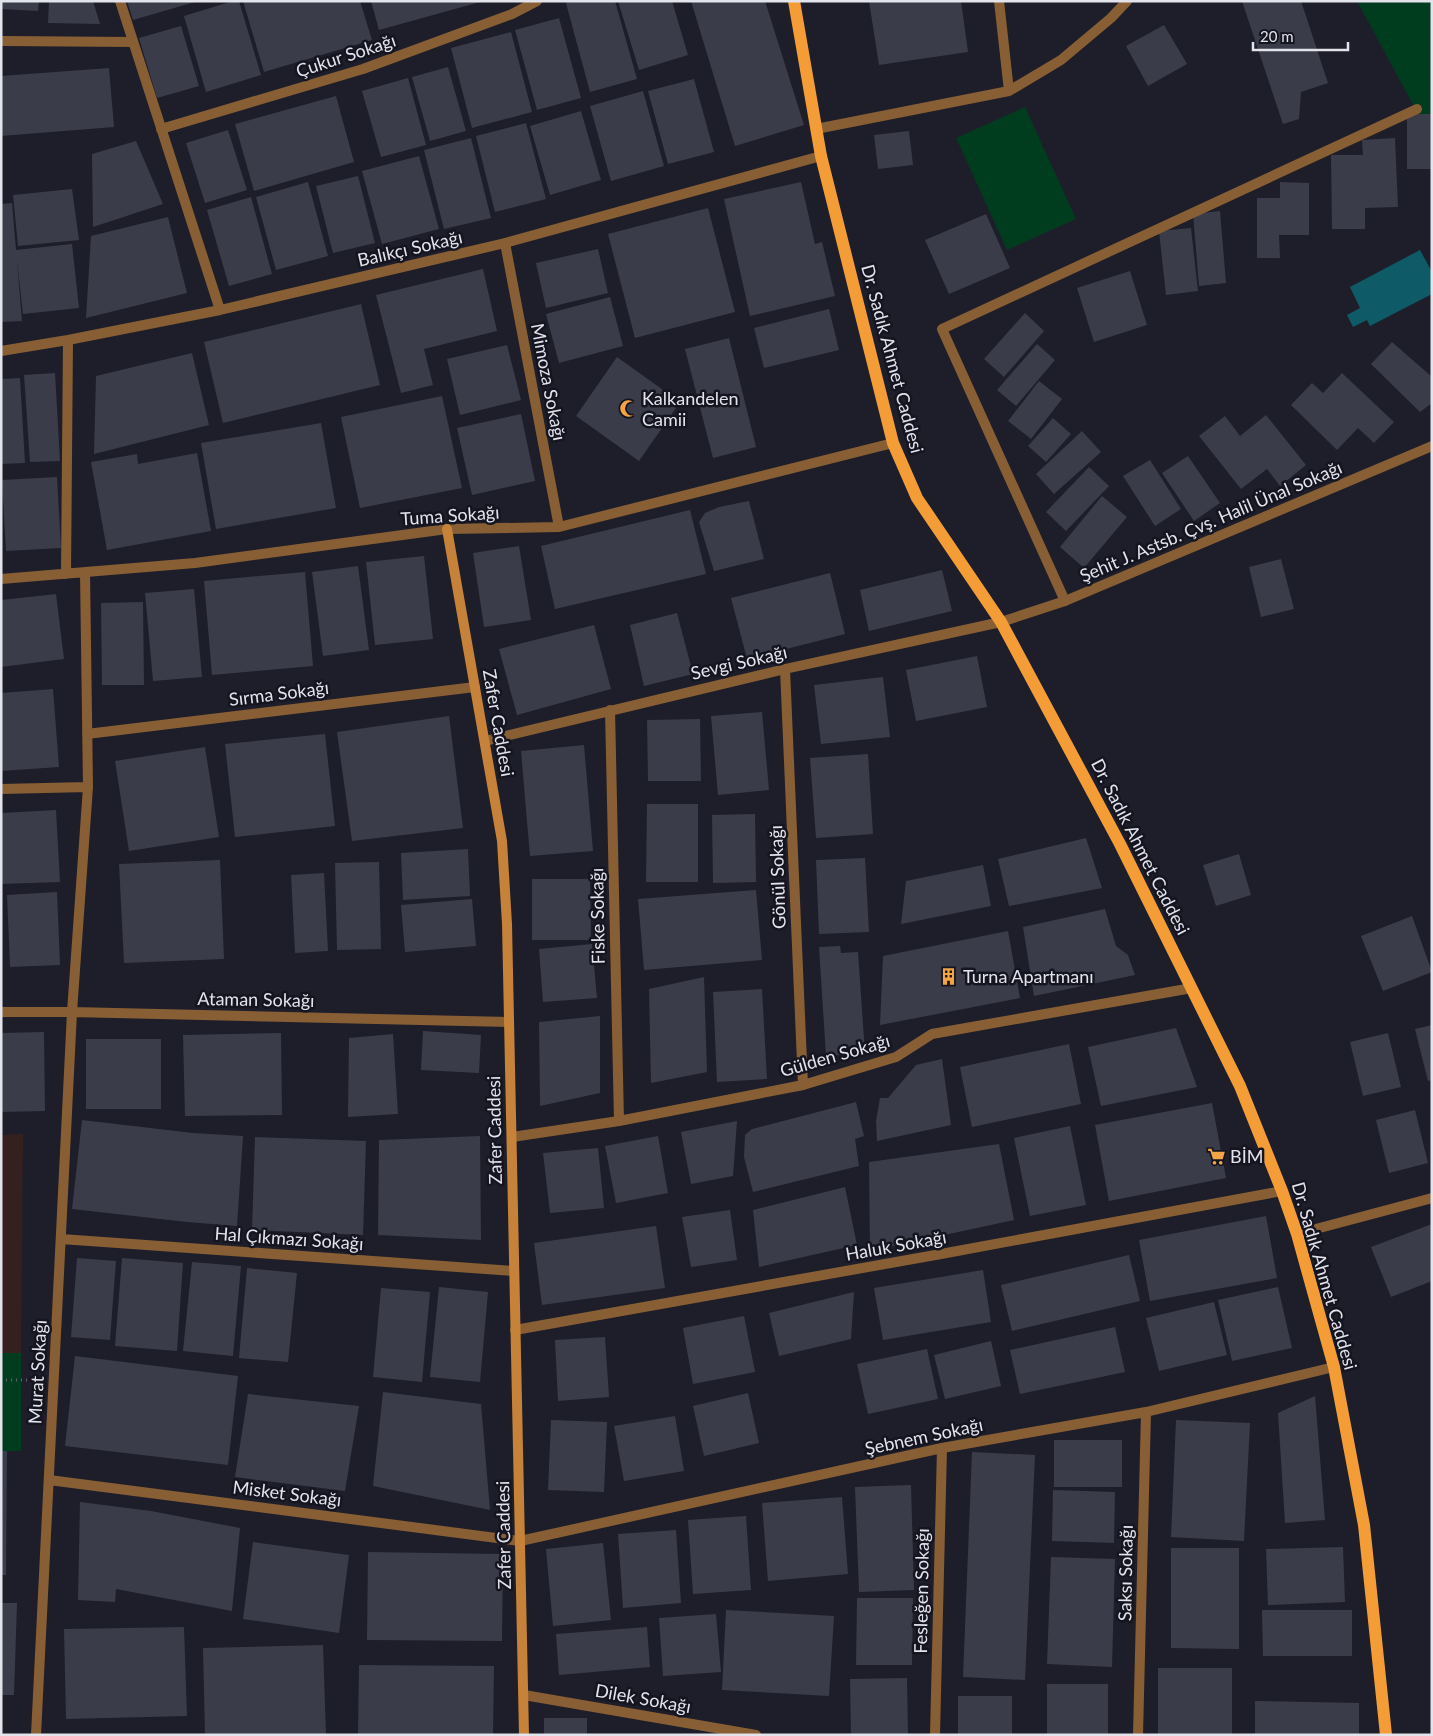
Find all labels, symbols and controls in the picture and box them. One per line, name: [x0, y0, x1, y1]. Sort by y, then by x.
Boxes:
scale bar: [1253, 20, 1348, 52]
text: 20 m: [1260, 27, 1294, 45]
street label: Çukur Sokağı: [293, 29, 398, 82]
street label: Balıkçı Sokağı: [355, 225, 464, 271]
street label: Dr. Sadık Ahmet Caddesi: [857, 262, 929, 456]
street label: Mimoza Sokağı: [527, 321, 571, 442]
place label: Kalkandelen Camii: [642, 387, 739, 430]
mosque icon: Kalkandelen Camii: [618, 399, 638, 419]
street label: Şehit J. Astsb. Çvş. Halil Ünal Sokağı: [1076, 456, 1345, 586]
street label: Tuma Sokağı: [400, 501, 500, 529]
street label: Sevgi Sokağı: [689, 640, 789, 684]
street label: Zafer Caddesi: [479, 667, 519, 778]
street label: Sırma Sokağı: [228, 676, 330, 710]
street label: Dr. Sadık Ahmet Caddesi: [1087, 755, 1195, 938]
street label: Gönül Sokağı: [764, 825, 790, 929]
street label: Fiske Sokağı: [585, 867, 609, 965]
place label: Turna Apartmanı: [963, 965, 1094, 987]
building icon: Turna Apartmanı: [939, 967, 959, 987]
street label: Ataman Sokağı: [197, 987, 315, 1011]
street label: Gülden Sokağı: [777, 1029, 892, 1081]
street label: Zafer Caddesi: [482, 1076, 506, 1185]
place label: BİM: [1230, 1145, 1263, 1167]
supermarket icon: BİM: [1206, 1147, 1226, 1167]
street label: Dr. Sadık Ahmet Caddesi: [1288, 1179, 1362, 1372]
street label: Hal Çıkmazı Sokağı: [214, 1222, 364, 1254]
street label: Haluk Sokağı: [844, 1225, 948, 1265]
street label: Murat Sokağı: [23, 1319, 51, 1425]
street label: Şebnem Sokağı: [863, 1413, 985, 1459]
street label: Misket Sokağı: [231, 1475, 343, 1511]
street label: Zafer Caddesi: [491, 1481, 515, 1590]
street label: Saksı Sokağı: [1113, 1525, 1137, 1621]
street label: Fesleğen Sokağı: [909, 1528, 933, 1654]
street label: Dilek Sokağı: [593, 1679, 693, 1717]

